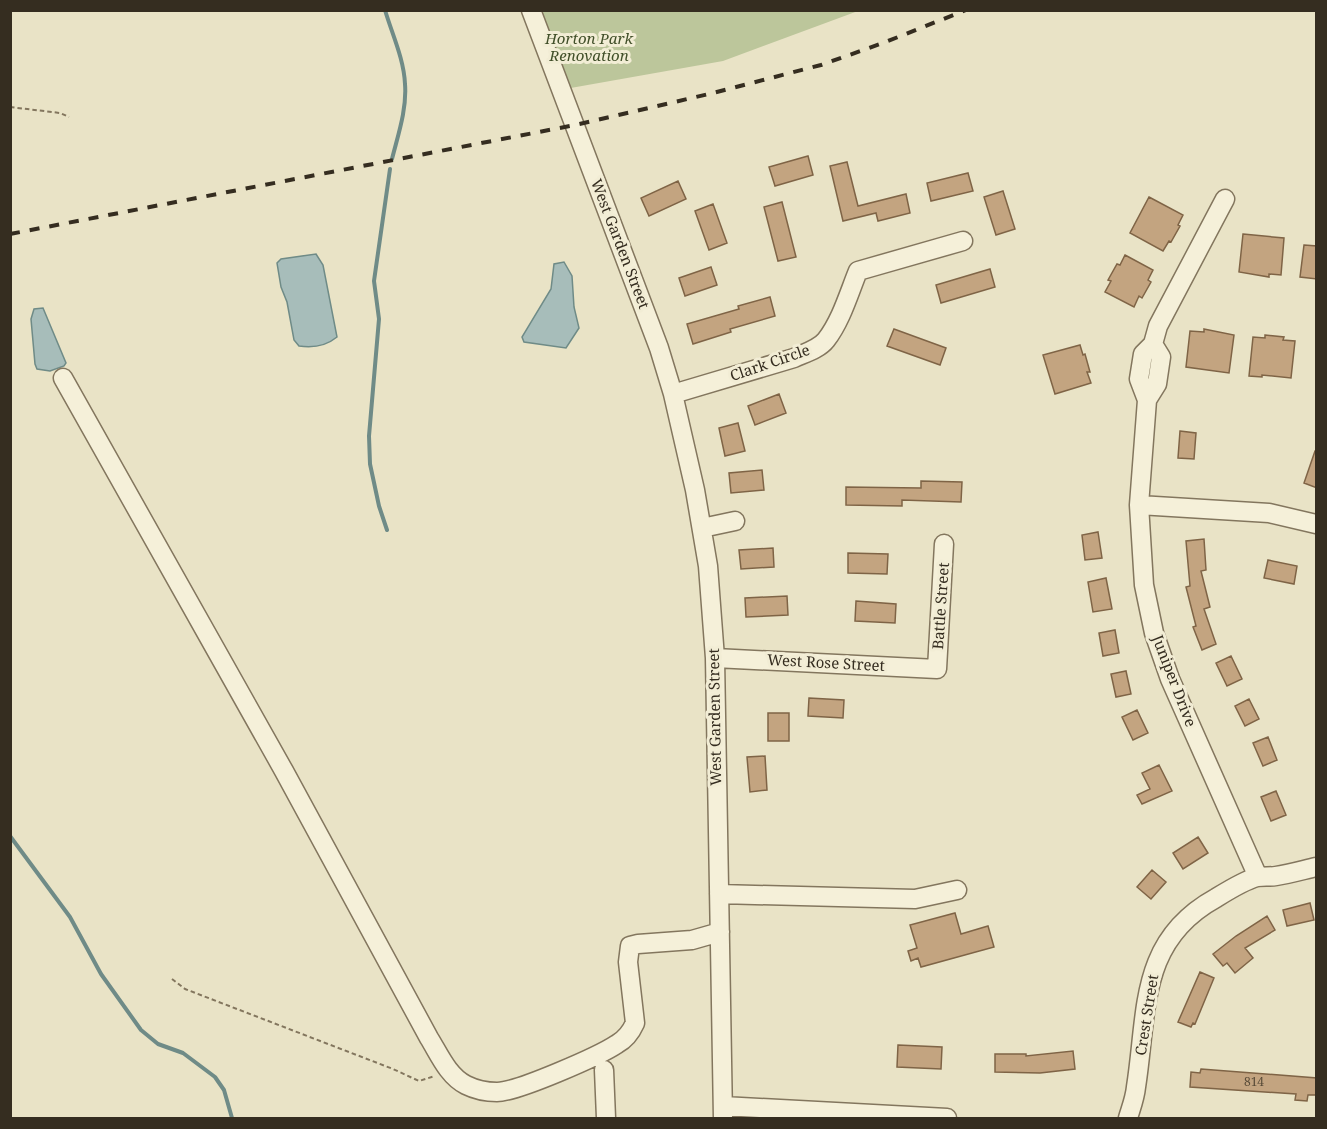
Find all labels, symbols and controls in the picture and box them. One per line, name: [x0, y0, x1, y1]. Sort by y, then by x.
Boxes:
park label: Horton Park Renovation: [544, 28, 633, 65]
street label: West Garden Street: [587, 176, 655, 311]
street label: Clark Circle: [727, 339, 812, 385]
street label: Battle Street: [927, 562, 953, 650]
street label: Juniper Drive: [1148, 631, 1202, 730]
street label: West Garden Street: [703, 648, 725, 786]
street label: West Rose Street: [767, 649, 885, 675]
street label: Crest Street: [1130, 973, 1162, 1057]
house number: 814: [1244, 1073, 1264, 1090]

